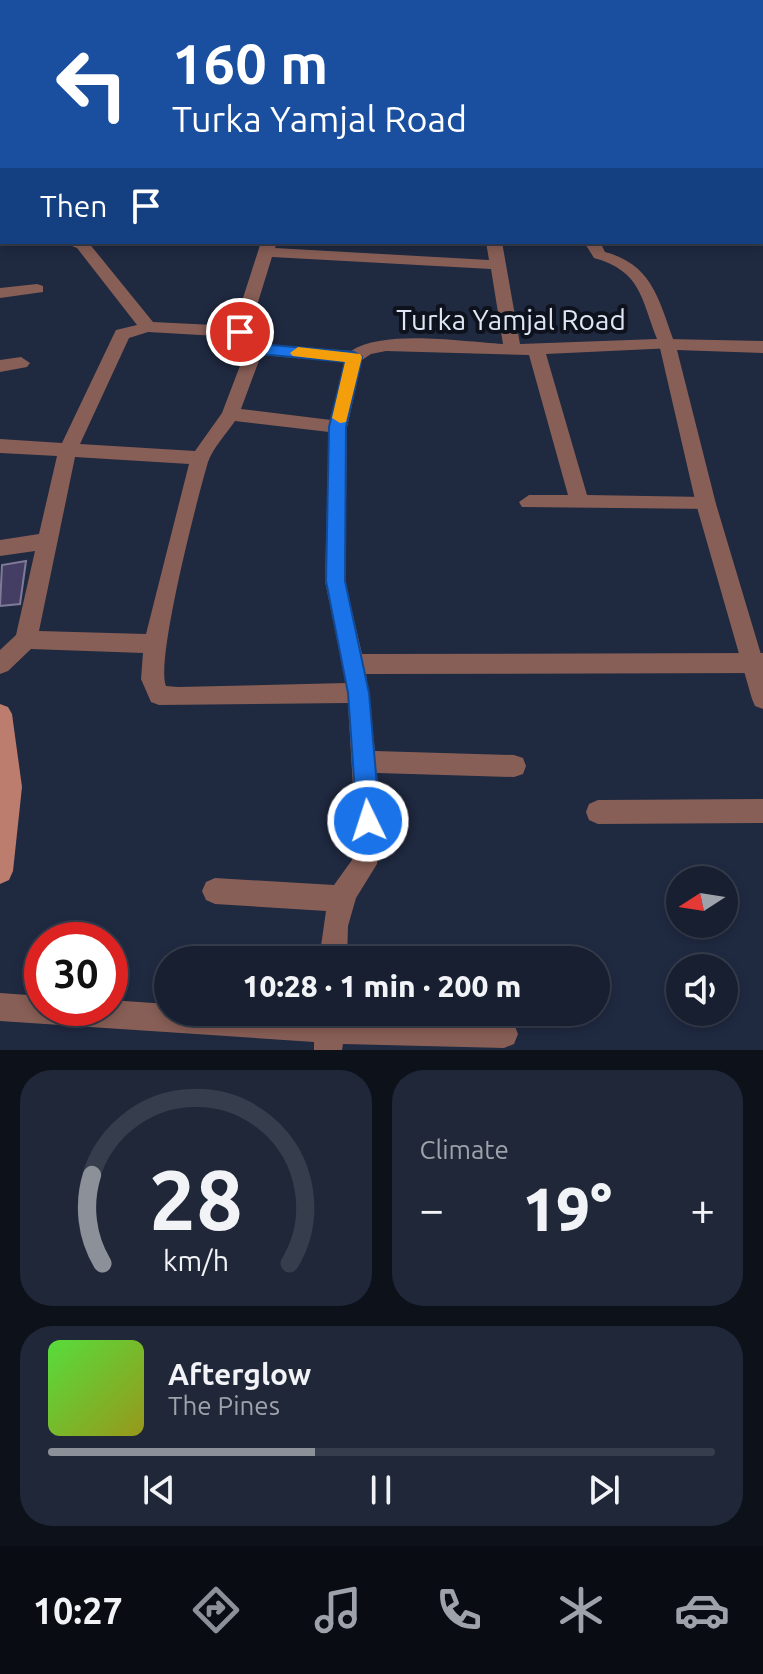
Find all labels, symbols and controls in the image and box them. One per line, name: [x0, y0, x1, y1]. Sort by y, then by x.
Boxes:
icon: left: [40, 32, 144, 136]
text: 160 m: [172, 32, 328, 95]
text: Turka Yamjal Road: [172, 98, 467, 139]
icon: arrive: [124, 184, 168, 228]
text: Then: [40, 189, 108, 223]
pin: [206, 298, 274, 366]
street label: Turka Yamjal Road: [396, 304, 626, 335]
icon: arrive: [218, 310, 262, 354]
position arrow: [326, 779, 410, 863]
north arrow: [666, 866, 738, 938]
map controls: [666, 866, 738, 1026]
speed limit sign: 30: [24, 922, 128, 1026]
button: sound: [666, 954, 738, 1026]
text: 10:28 · 1 min · 200 m: [243, 969, 521, 1003]
text: Climate: [420, 1135, 509, 1164]
text: 28: [149, 1152, 243, 1246]
text: 19°: [523, 1175, 612, 1242]
text: −: [420, 1184, 444, 1233]
text: +: [690, 1184, 715, 1233]
text: km/h: [163, 1244, 229, 1276]
text: Afterglow: [168, 1357, 311, 1391]
text: The Pines: [168, 1391, 280, 1420]
icon: previous: [137, 1468, 181, 1512]
icon: pause: [359, 1468, 403, 1512]
icon: next: [582, 1468, 626, 1512]
icon: directions: [188, 1582, 244, 1638]
icon: music: [310, 1582, 366, 1638]
icon: phone: [431, 1582, 487, 1638]
icon: climate: [553, 1582, 609, 1638]
icon: car: [674, 1582, 730, 1638]
text: 10:27: [33, 1590, 123, 1631]

